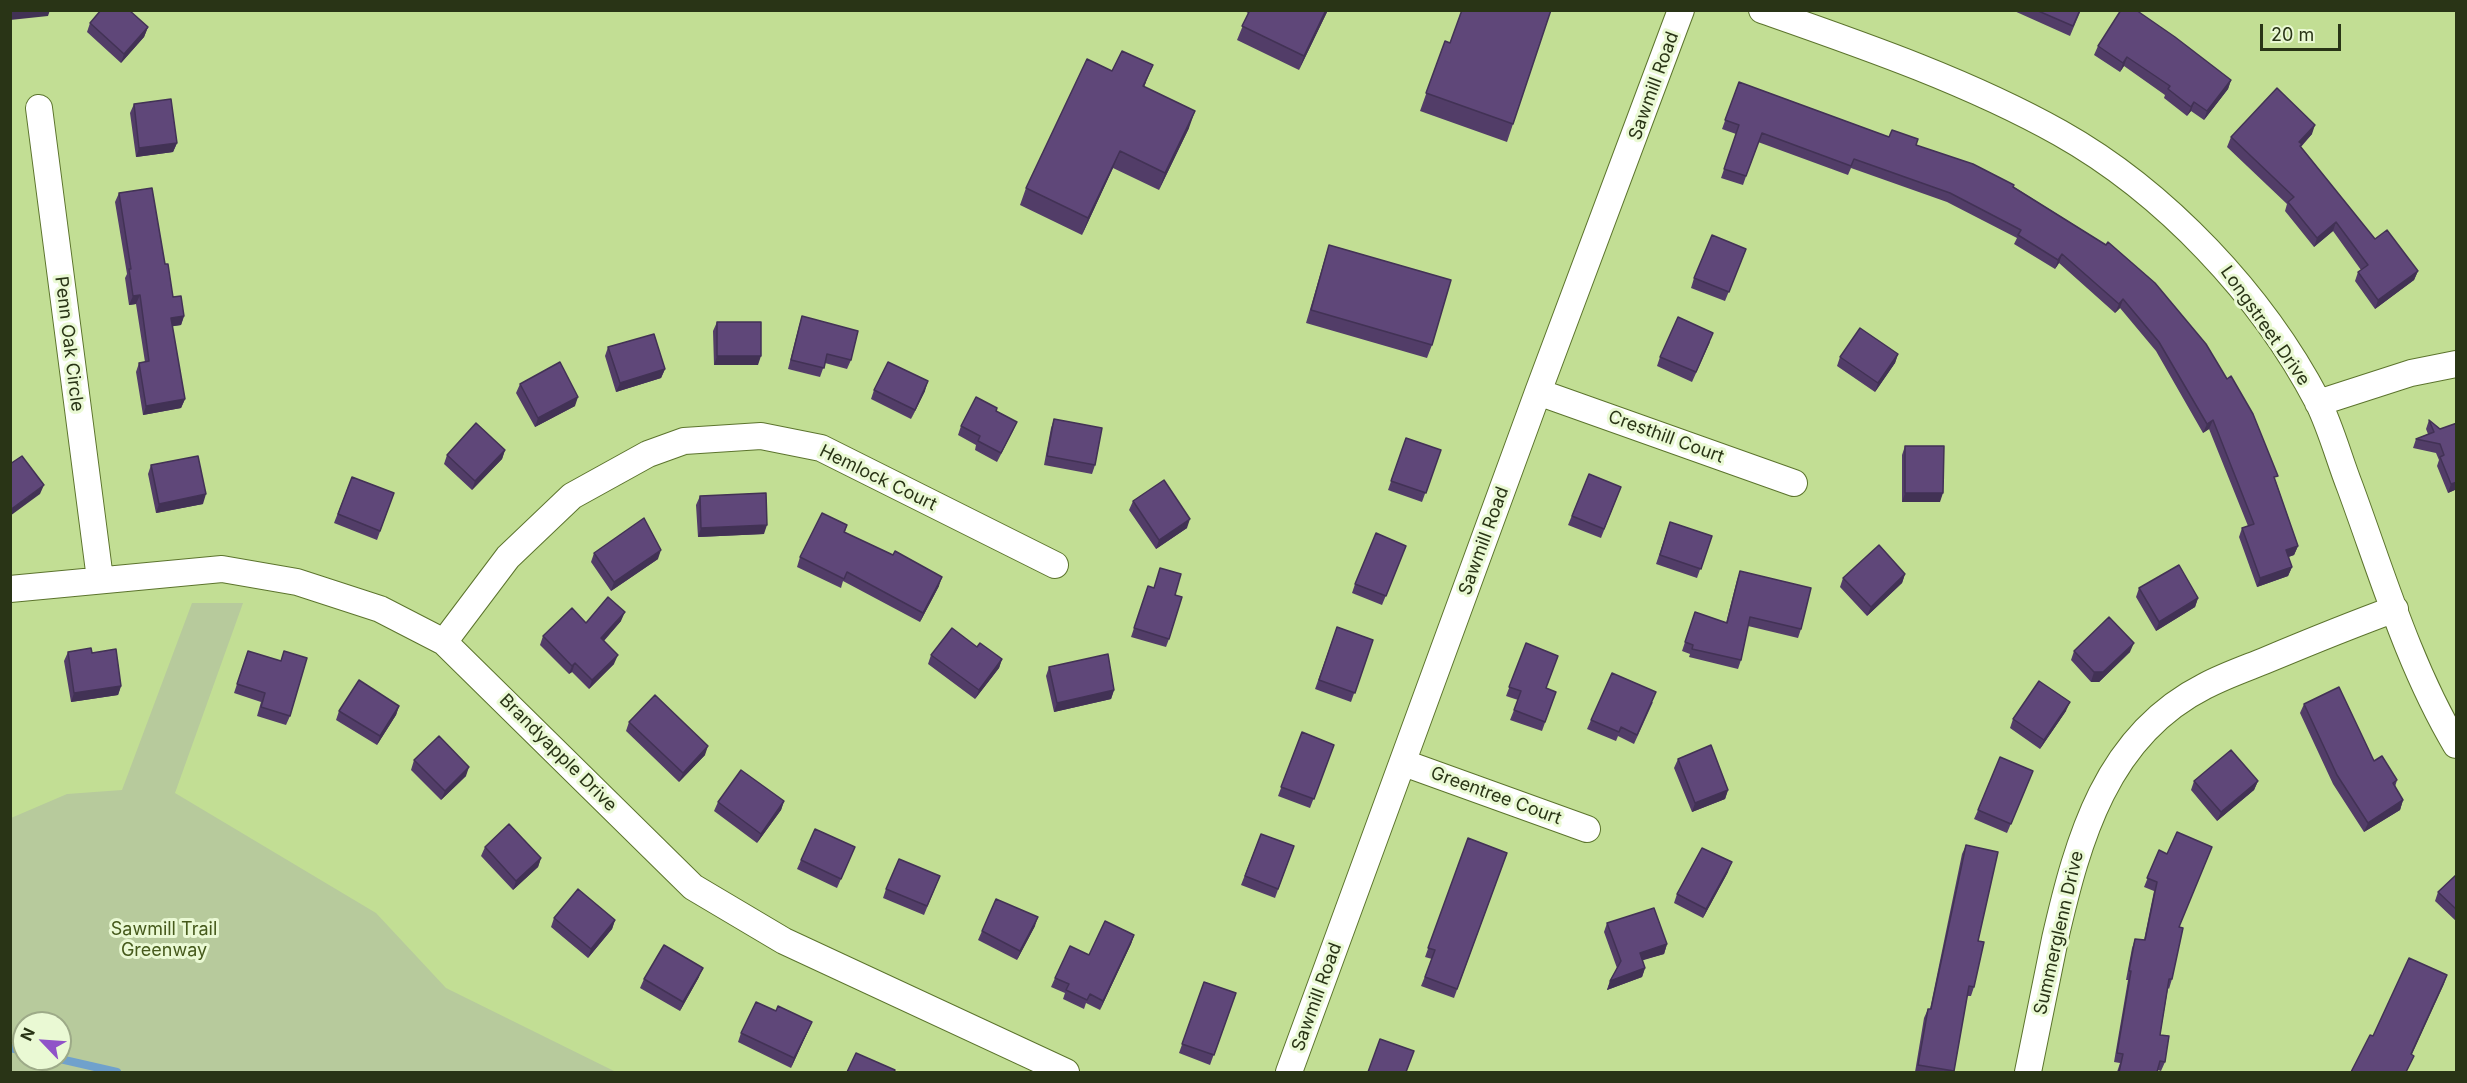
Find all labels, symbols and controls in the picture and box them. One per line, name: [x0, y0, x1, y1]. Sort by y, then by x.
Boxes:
scale bar: [2263, 12, 2344, 50]
text: 20 m: [2271, 24, 2314, 45]
street label: Sawmill Road: [1624, 29, 1684, 143]
street label: Longstreet Drive: [2216, 262, 2314, 390]
street label: Penn Oak Circle: [50, 275, 88, 413]
street label: Cresthill Court: [1605, 406, 1727, 468]
street label: Hemlock Court: [816, 440, 940, 516]
street label: Sawmill Road: [1454, 484, 1514, 598]
street label: Brandyapple Drive: [495, 690, 621, 816]
street label: Greentree Court: [1428, 762, 1564, 830]
street label: Summerglenn Drive: [2030, 849, 2088, 1017]
park label: Sawmill Trail Greenway: [111, 919, 217, 962]
street label: Sawmill Road: [1287, 940, 1347, 1054]
north arrow: [12, 1011, 72, 1071]
text: N: [16, 1024, 39, 1044]

